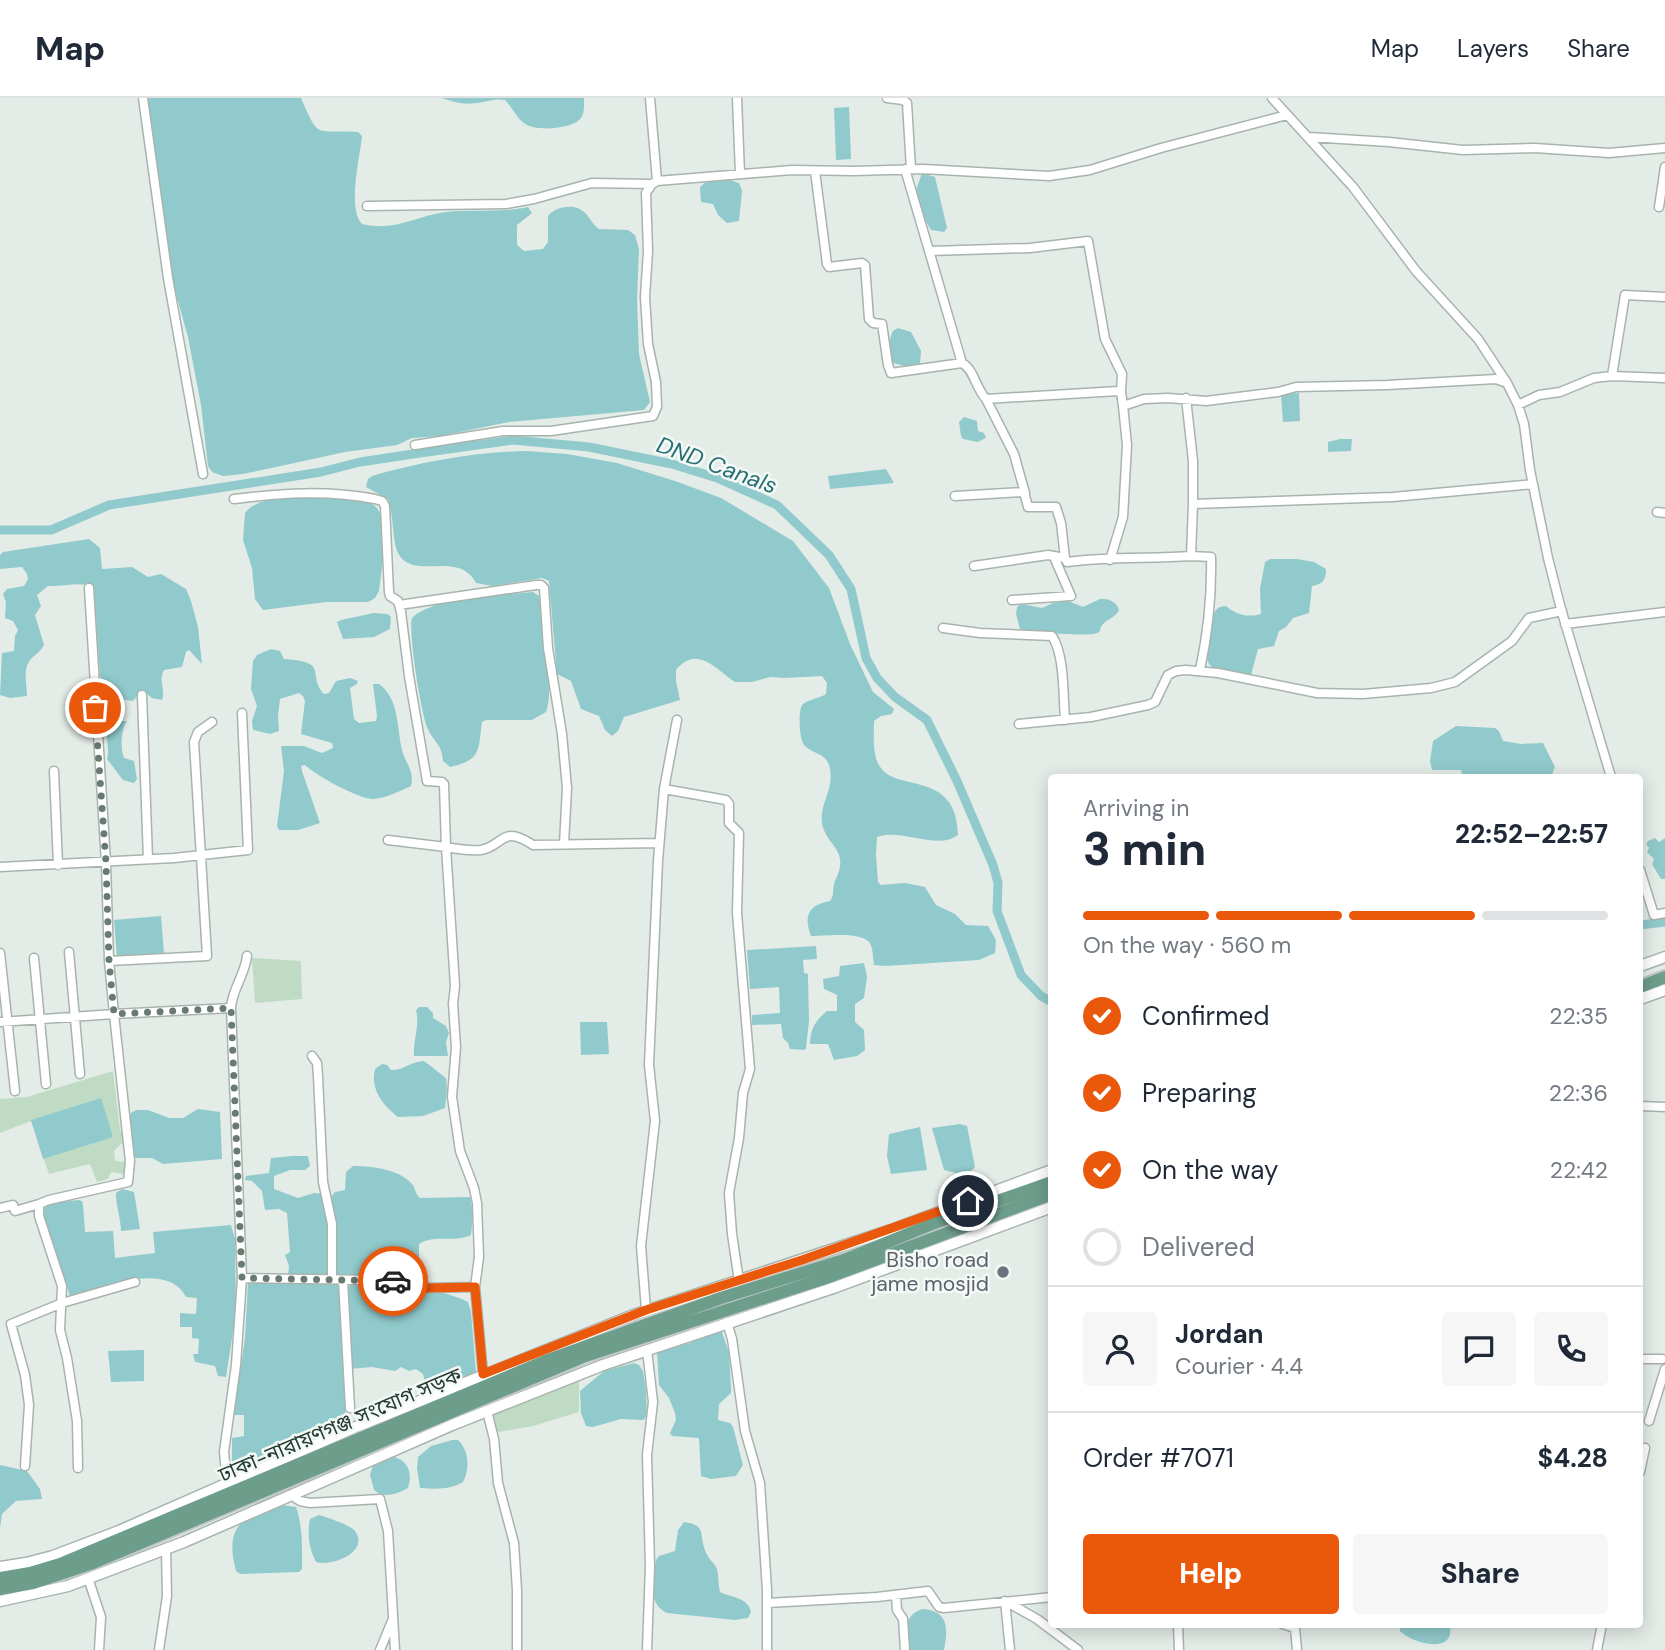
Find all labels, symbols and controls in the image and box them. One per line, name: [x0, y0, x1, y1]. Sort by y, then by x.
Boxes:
text: Map: [35, 27, 105, 70]
text: Map: [1371, 33, 1419, 64]
text: Layers: [1457, 33, 1529, 64]
text: Share: [1567, 33, 1630, 64]
water label: DND Canals: [653, 429, 781, 501]
pin: [65, 678, 125, 738]
icon: bag: [76, 689, 114, 727]
text: Arriving in: [1083, 793, 1189, 823]
text: 22:52–22:57: [1455, 817, 1608, 851]
text: 3 min: [1083, 819, 1206, 879]
text: On the way · 560 m: [1083, 930, 1291, 960]
icon: check: [1083, 997, 1121, 1035]
text: Confirmed: [1142, 999, 1269, 1033]
text: 22:35: [1549, 1001, 1608, 1031]
icon: check: [1083, 1074, 1121, 1112]
text: Preparing: [1142, 1076, 1257, 1110]
text: 22:36: [1549, 1078, 1608, 1108]
icon: check: [1083, 1151, 1121, 1189]
text: On the way: [1142, 1153, 1278, 1187]
text: 22:42: [1550, 1155, 1608, 1185]
pin: [938, 1171, 998, 1231]
icon: home: [949, 1182, 987, 1220]
text: Delivered: [1142, 1230, 1255, 1264]
courier: [358, 1246, 428, 1316]
place label: Bisho road jame mosjid: [870, 1246, 989, 1298]
icon: car: [374, 1262, 412, 1300]
marker: Bisho road jame mosjid: [995, 1264, 1011, 1280]
button: person: [1083, 1312, 1157, 1386]
button: chat: [1442, 1312, 1516, 1386]
button: phone: [1534, 1312, 1608, 1386]
text: Jordan: [1175, 1317, 1264, 1351]
text: Courier · 4.4: [1175, 1351, 1303, 1381]
street label: ঢাকা-নারায়ণগঞ্জ সংযোগ সড়ক: [213, 1361, 467, 1489]
text: Order #7071: [1083, 1441, 1234, 1475]
text: $4.28: [1538, 1441, 1608, 1475]
button: Help: [1083, 1534, 1339, 1614]
button: Share: [1353, 1534, 1608, 1614]

